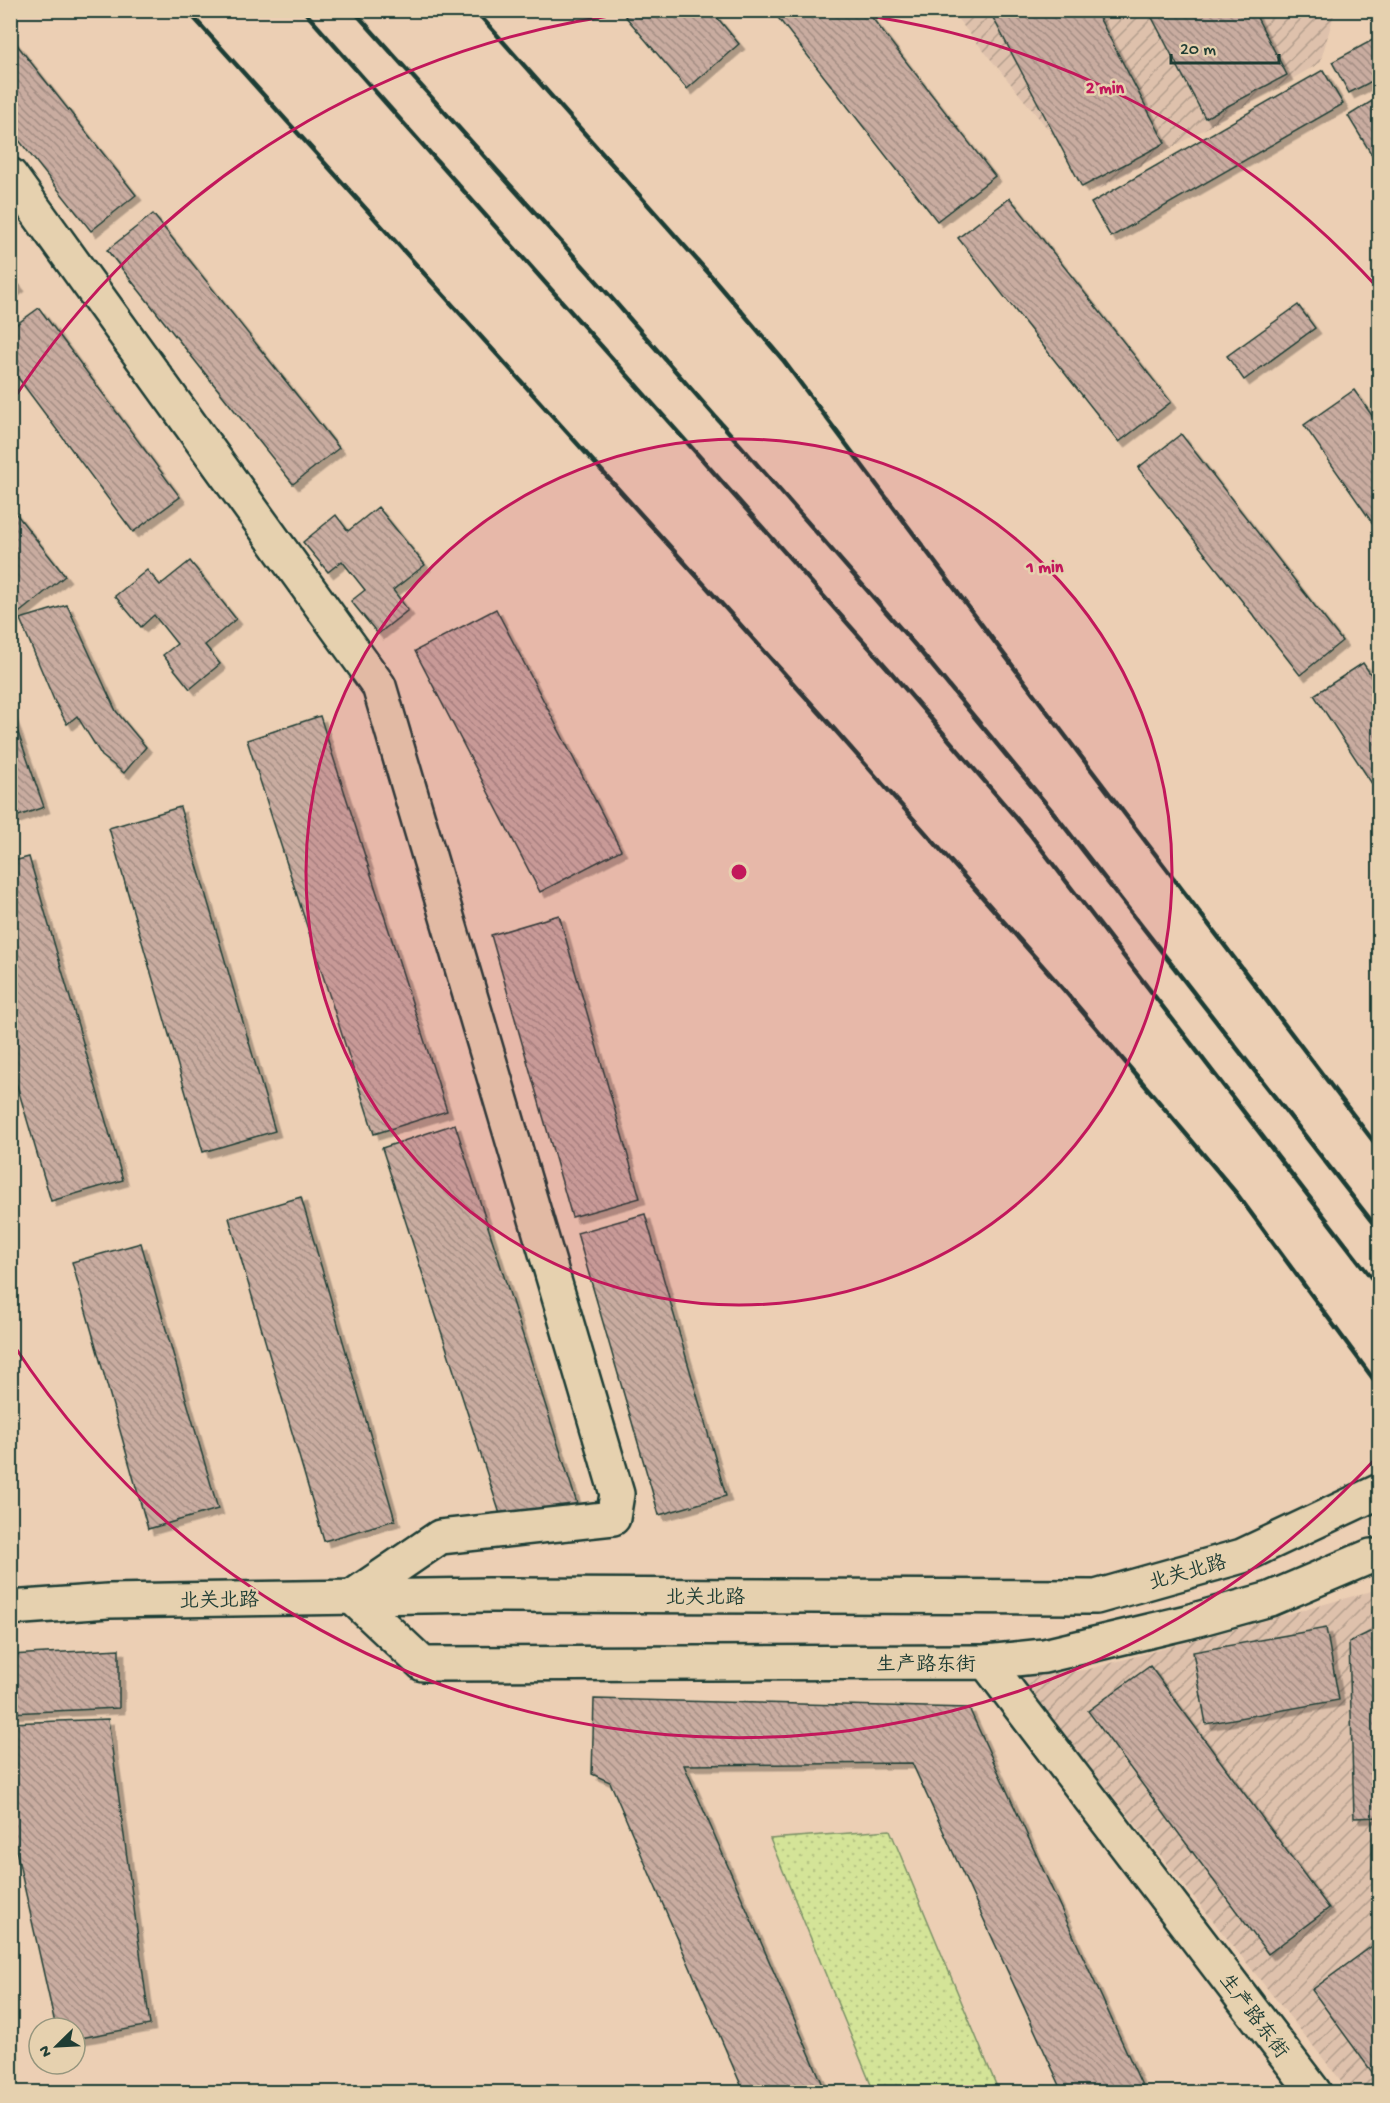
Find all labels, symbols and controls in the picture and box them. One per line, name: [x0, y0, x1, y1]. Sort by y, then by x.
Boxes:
scale bar: [1171, 27, 1279, 65]
text: 20 m: [1180, 40, 1216, 61]
text: 2 min: [1086, 79, 1125, 100]
text: 1 min: [1026, 558, 1064, 579]
centre of rings: [729, 862, 749, 882]
street label: 北关北路: [1146, 1550, 1231, 1596]
street label: 北关北路: [665, 1586, 746, 1611]
street label: 北关北路: [179, 1588, 260, 1615]
street label: 生产路东街: [876, 1653, 976, 1678]
street label: 生产路东街: [1213, 1969, 1293, 2064]
north arrow: [27, 2016, 87, 2076]
text: N: [35, 2042, 57, 2059]

